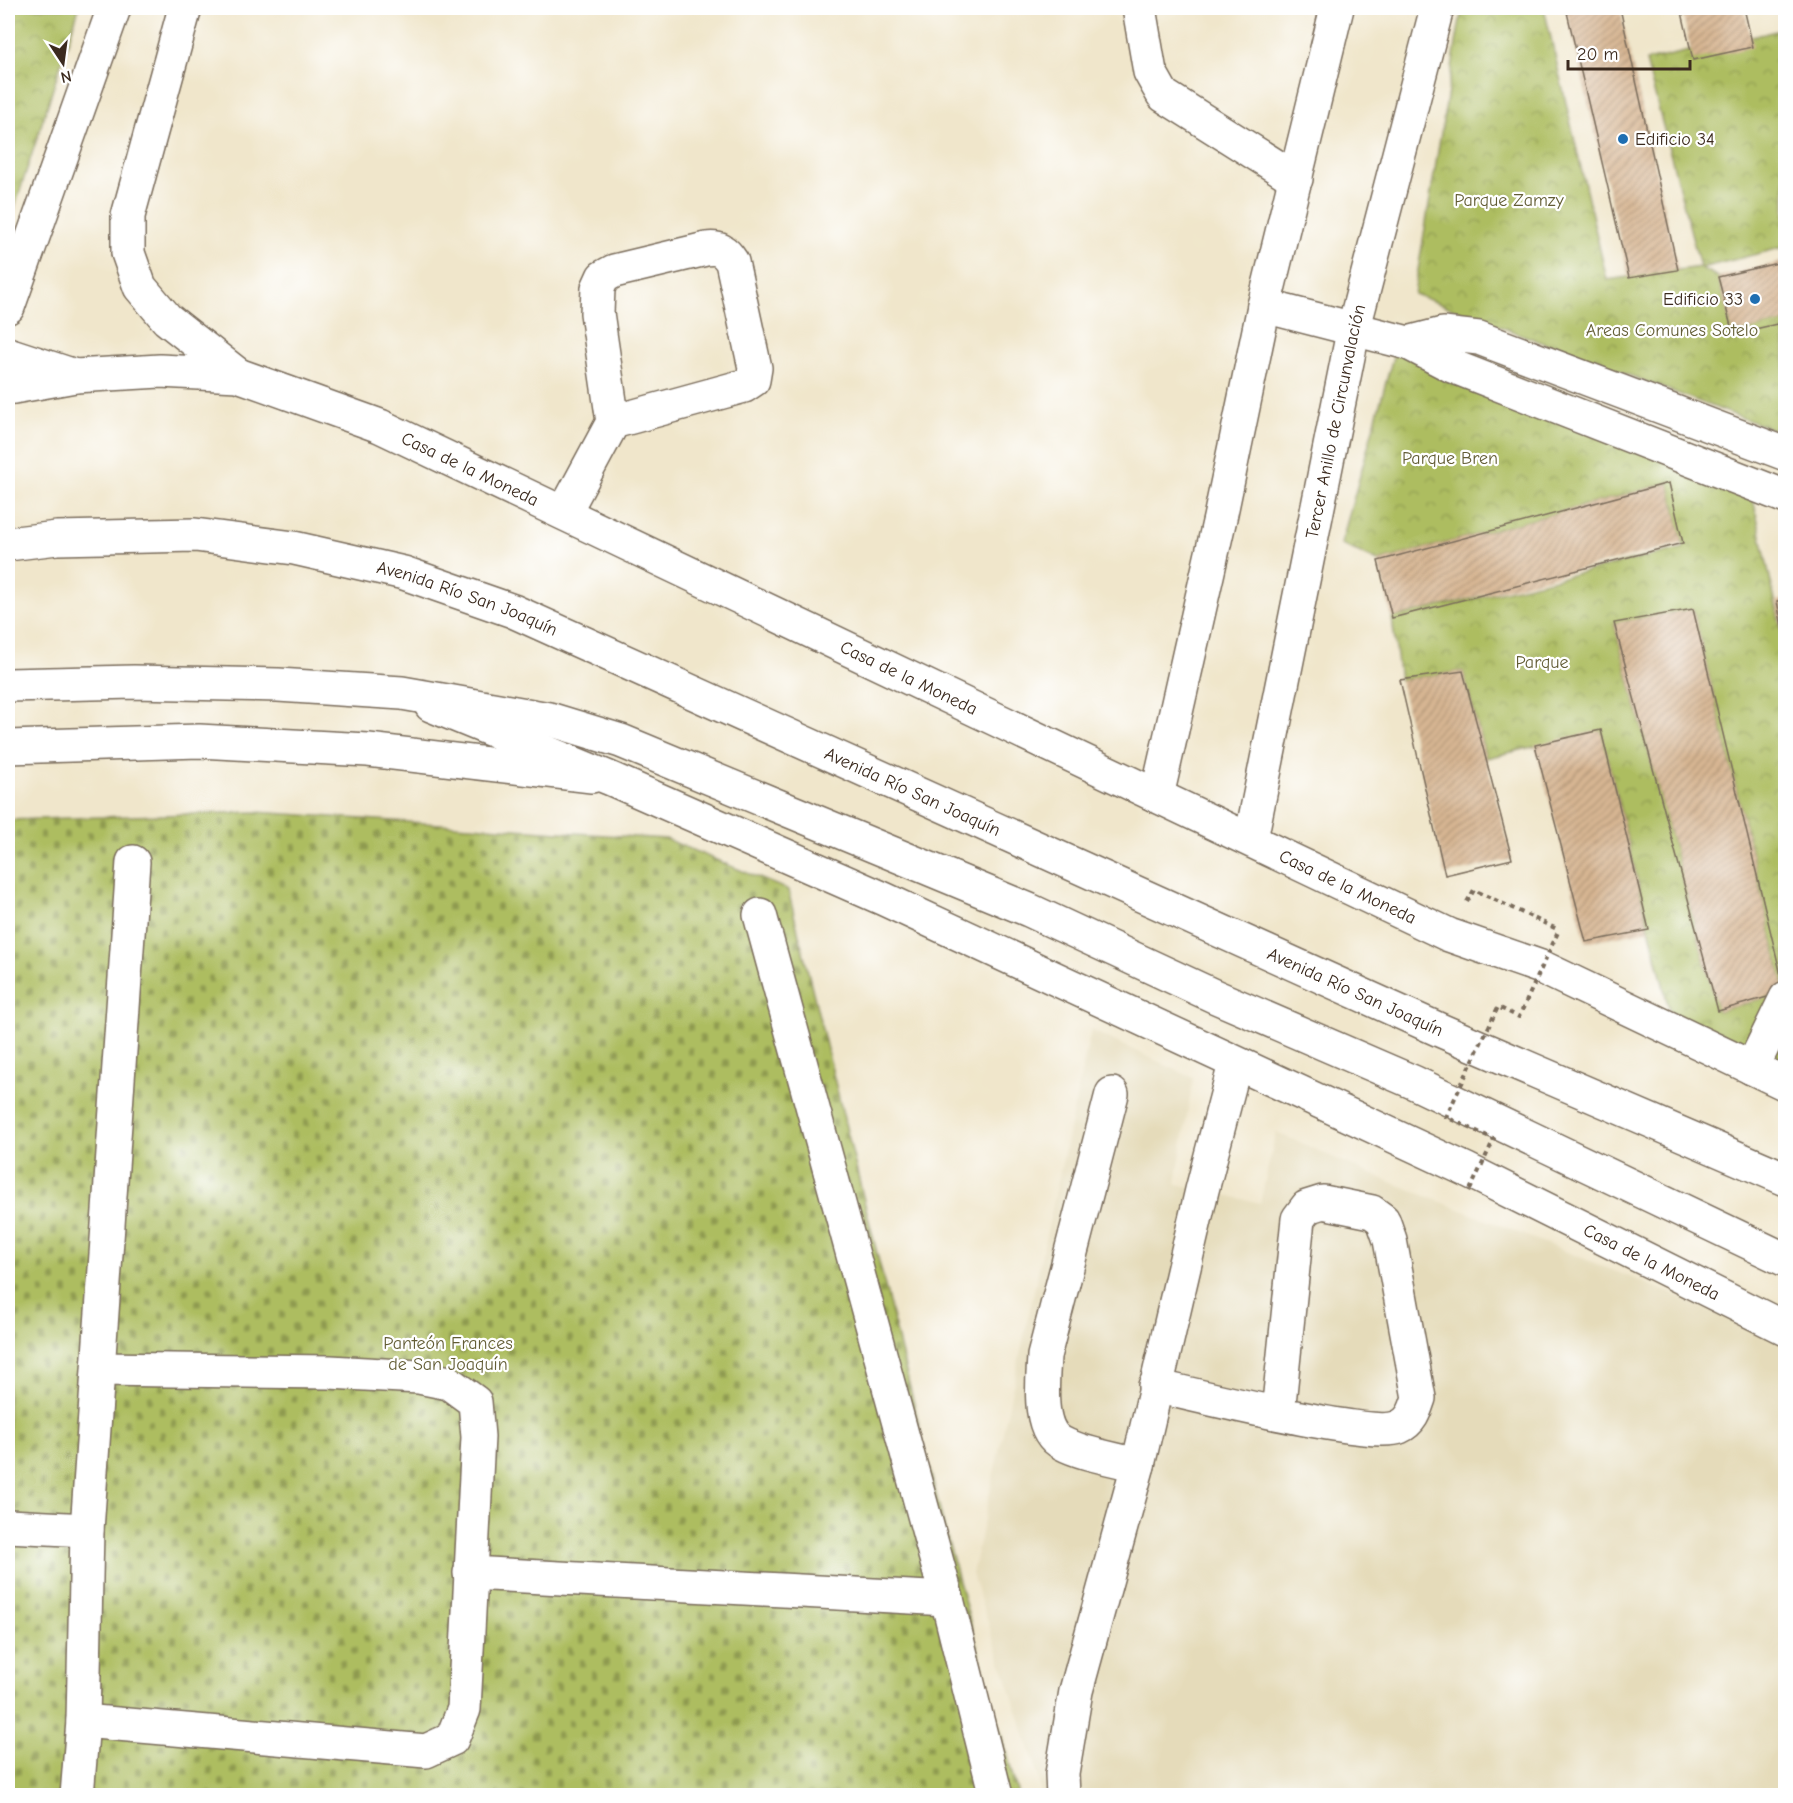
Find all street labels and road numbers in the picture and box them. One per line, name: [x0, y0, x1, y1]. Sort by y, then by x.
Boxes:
street label: Tercer Anillo de Circunvalación: [1302, 302, 1370, 541]
street label: Casa de la Moneda: [398, 428, 542, 511]
street label: Avenida Río San Joaquín: [375, 557, 561, 641]
street label: Casa de la Moneda: [837, 637, 981, 720]
street label: Avenida Río San Joaquín: [821, 743, 1004, 841]
street label: Casa de la Moneda: [1276, 846, 1419, 929]
street label: Avenida Río San Joaquín: [1264, 943, 1446, 1041]
street label: Casa de la Moneda: [1580, 1220, 1723, 1305]

